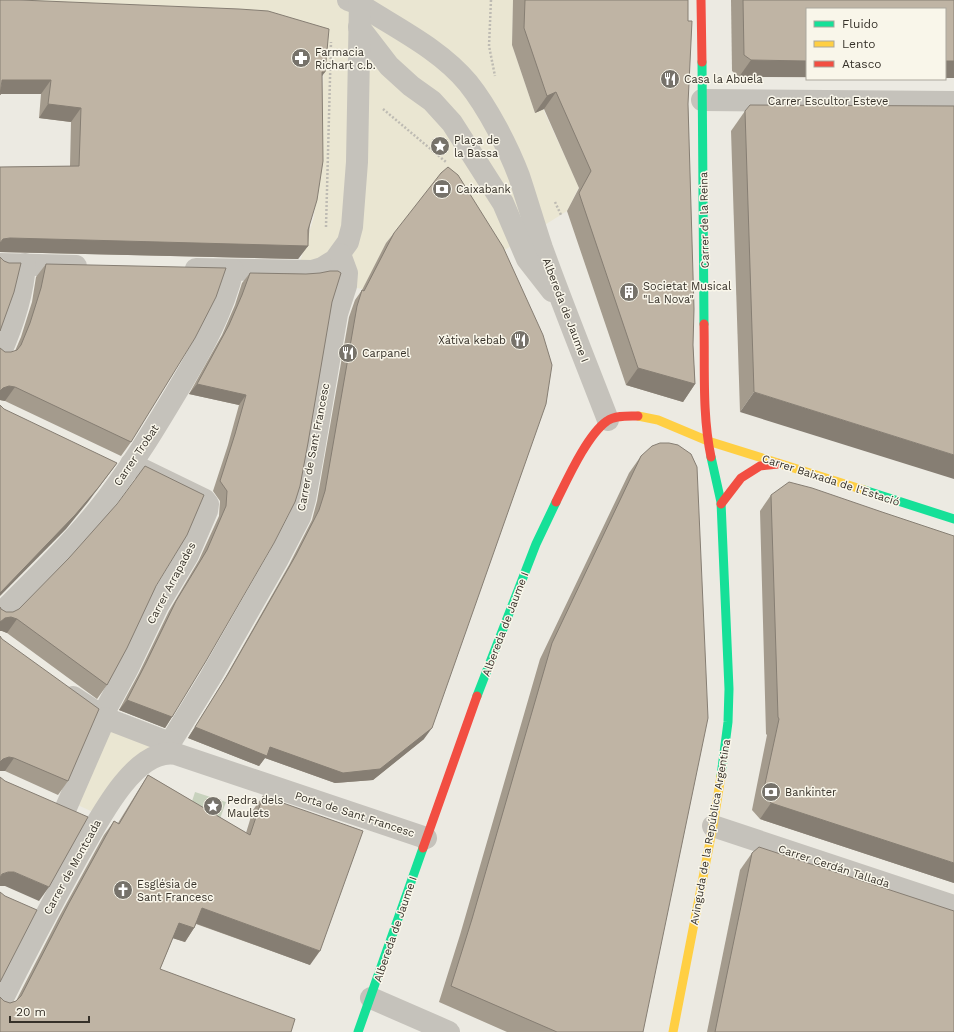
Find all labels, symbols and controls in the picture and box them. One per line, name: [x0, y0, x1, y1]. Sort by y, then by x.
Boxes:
legend: [806, 8, 946, 80]
text: Fluido: [842, 17, 878, 31]
text: Lento: [842, 37, 876, 51]
place label: Farmacia Richart c.b.: [315, 46, 376, 72]
pharmacy icon: Farmacia Richart c.b.: [290, 47, 312, 69]
text: Atasco: [842, 57, 882, 71]
restaurant icon: Casa la Abuela: [659, 68, 681, 90]
place label: Casa la Abuela: [684, 73, 763, 86]
street label: Carrer Escultor Esteve: [768, 95, 888, 108]
place label: Plaça de la Bassa: [454, 134, 499, 160]
place icon: Plaça de la Bassa: [429, 135, 451, 157]
street label: Carrer de la Reina: [697, 172, 712, 268]
bank icon: Caixabank: [431, 178, 453, 200]
place label: Caixabank: [456, 183, 511, 196]
street label: Albereda de Jaume I: [540, 256, 591, 364]
place label: Societat Musical "La Nova": [643, 280, 732, 306]
building icon: Societat Musical "La Nova": [618, 281, 640, 303]
restaurant icon: Xàtiva kebab: [509, 329, 531, 351]
place label: Xàtiva kebab: [438, 334, 506, 347]
restaurant icon: Carpanel: [337, 342, 359, 364]
place label: Carpanel: [362, 347, 411, 360]
street label: Carrer de Sant Francesc: [295, 382, 332, 512]
street label: Carrer Trobat: [111, 422, 162, 488]
street label: Carrer Baixada de l'Estació: [760, 452, 901, 509]
street label: Carrer Arrapades: [144, 540, 199, 626]
street label: Albereda de Jaume I: [480, 570, 531, 678]
street label: Avinguda de la República Argentina: [688, 738, 733, 926]
bank icon: Bankinter: [760, 781, 782, 803]
place label: Bankinter: [785, 786, 837, 799]
street label: Porta de Sant Francesc: [293, 789, 416, 840]
place label: Pedra dels Maulets: [227, 794, 284, 820]
place icon: Pedra dels Maulets: [202, 795, 224, 817]
street label: Carrer de Montcada: [41, 817, 104, 917]
street label: Carrer Cerdán Tallada: [777, 842, 891, 891]
street label: Albereda de Jaume I: [371, 875, 420, 984]
place label: Església de Sant Francesc: [137, 878, 213, 904]
church icon: Església de Sant Francesc: [112, 879, 134, 901]
scale bar: [10, 998, 89, 1024]
text: 20 m: [16, 1005, 46, 1019]

